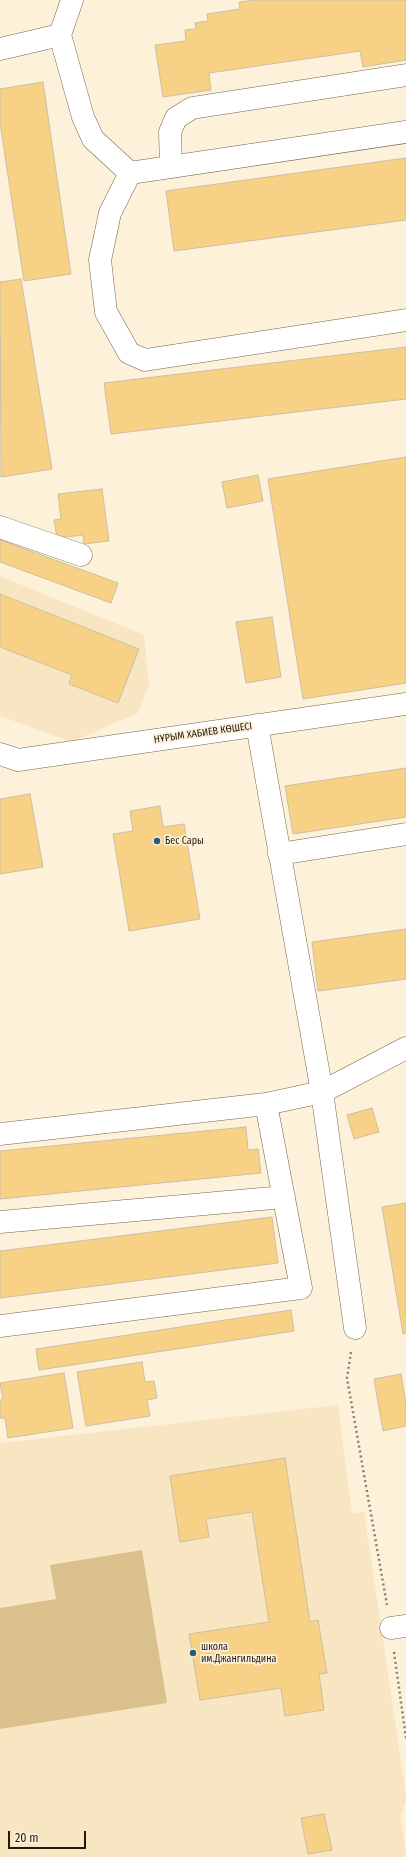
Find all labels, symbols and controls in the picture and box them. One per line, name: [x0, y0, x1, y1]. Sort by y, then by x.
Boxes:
street label: НҰРЫМ ХАБИЕВ КӨШЕСІ: [153, 720, 253, 746]
place label: Бес Сары: [165, 835, 204, 847]
marker: Бес Сары: [152, 836, 162, 846]
place label: школа им.Джангильдина: [201, 1641, 276, 1664]
marker: школа им.Джангильдина: [188, 1648, 198, 1658]
scale bar: [10, 1823, 88, 1849]
text: 20 m: [15, 1831, 39, 1845]

